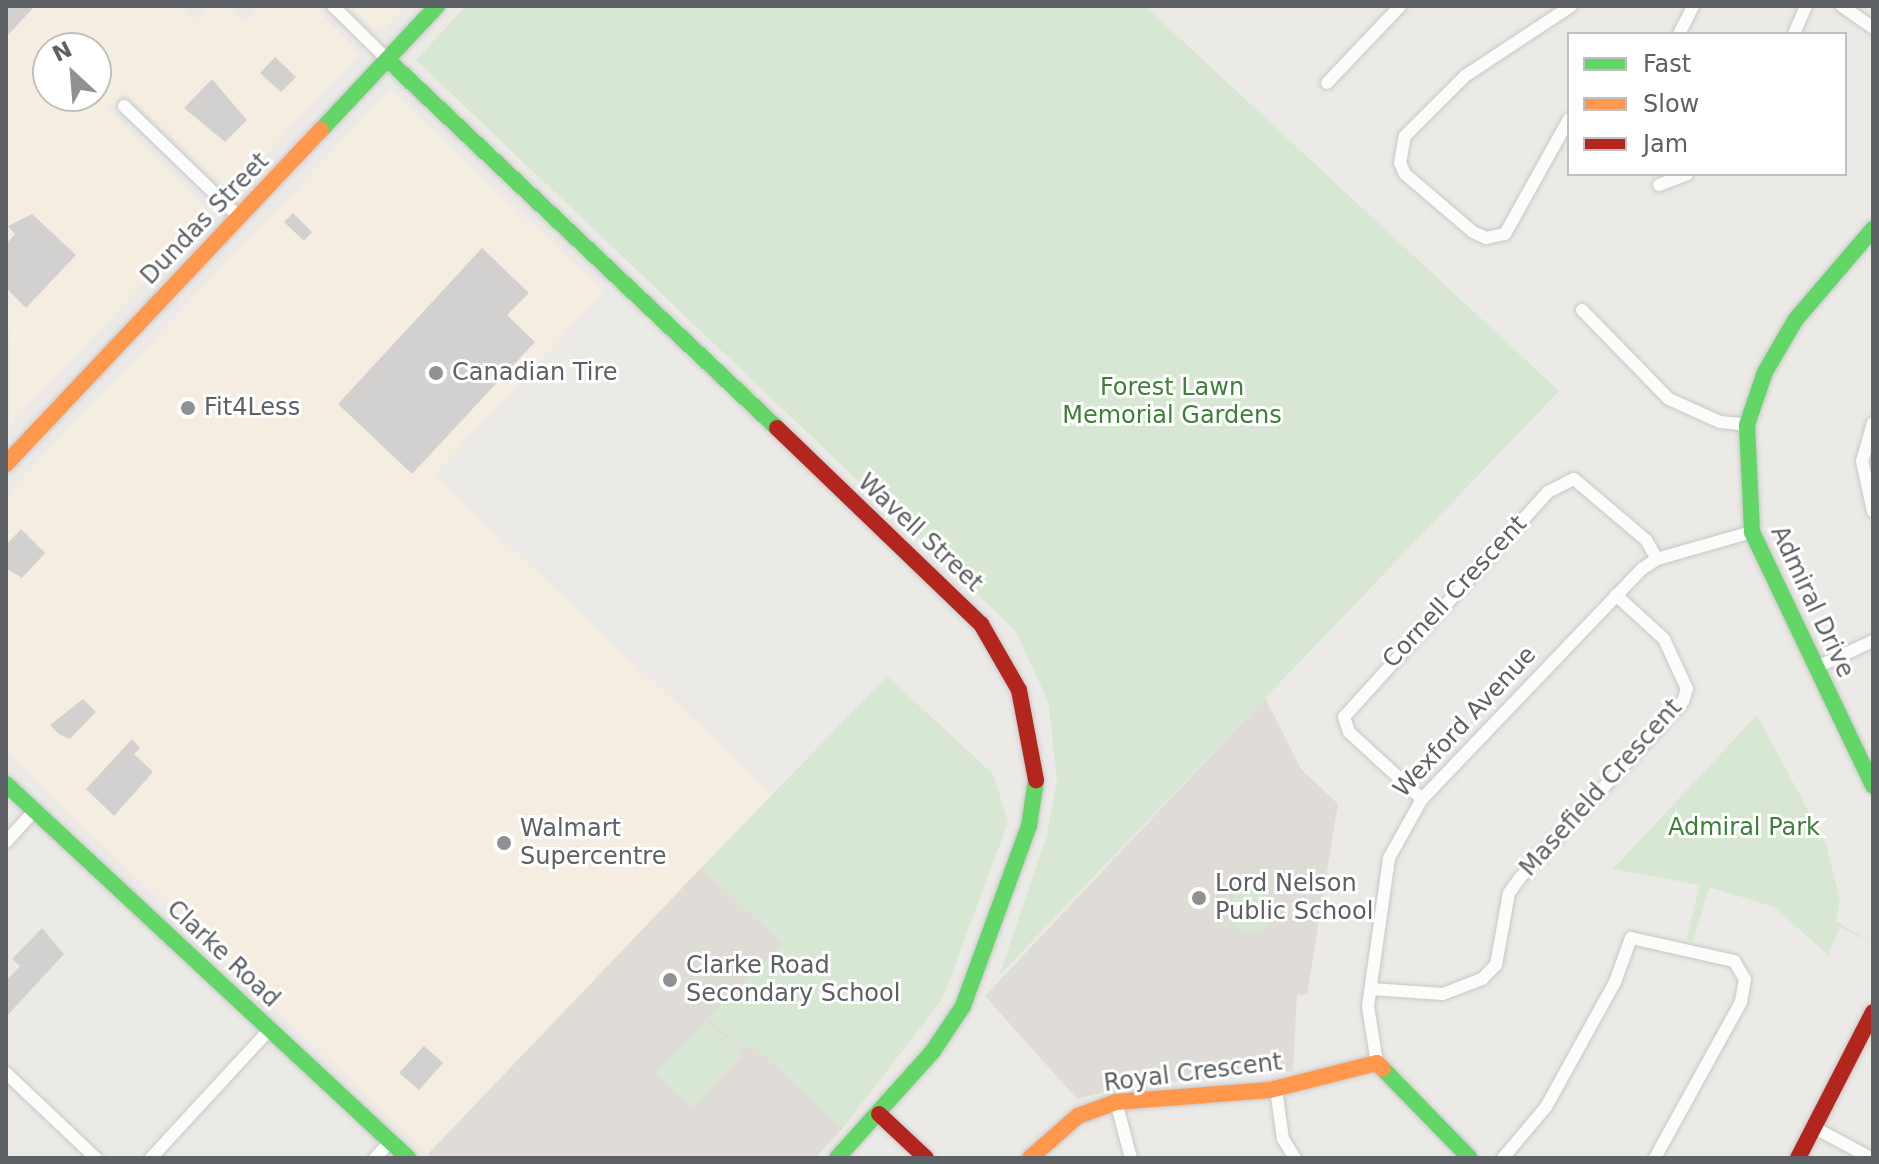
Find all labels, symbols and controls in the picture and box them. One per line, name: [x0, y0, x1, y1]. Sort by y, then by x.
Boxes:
north arrow: [32, 32, 112, 112]
legend: [1567, 32, 1847, 176]
text: N: [48, 37, 76, 67]
text: Fast: [1643, 50, 1691, 78]
text: Slow: [1643, 90, 1699, 118]
text: Jam: [1643, 130, 1688, 158]
street label: Dundas Street: [135, 147, 275, 291]
place label: Canadian Tire: [452, 359, 618, 387]
marker: Canadian Tire: [427, 364, 445, 382]
park label: Forest Lawn Memorial Gardens: [1062, 374, 1282, 430]
place label: Fit4Less: [204, 394, 300, 422]
marker: Fit4Less: [179, 399, 197, 417]
street label: Wavell Street: [852, 468, 988, 598]
street label: Cornell Crescent: [1377, 510, 1533, 674]
street label: Admiral Drive: [1764, 522, 1860, 682]
street label: Wexford Avenue: [1388, 641, 1542, 803]
street label: Masefield Crescent: [1514, 694, 1688, 882]
park label: Admiral Park: [1668, 814, 1820, 842]
place label: Walmart Supercentre: [520, 815, 666, 871]
marker: Walmart Supercentre: [495, 834, 513, 852]
place label: Lord Nelson Public School: [1215, 870, 1373, 926]
marker: Lord Nelson Public School: [1190, 889, 1208, 907]
street label: Clarke Road: [161, 894, 285, 1014]
place label: Clarke Road Secondary School: [686, 952, 900, 1008]
marker: Clarke Road Secondary School: [661, 971, 679, 989]
street label: Royal Crescent: [1102, 1048, 1284, 1098]

